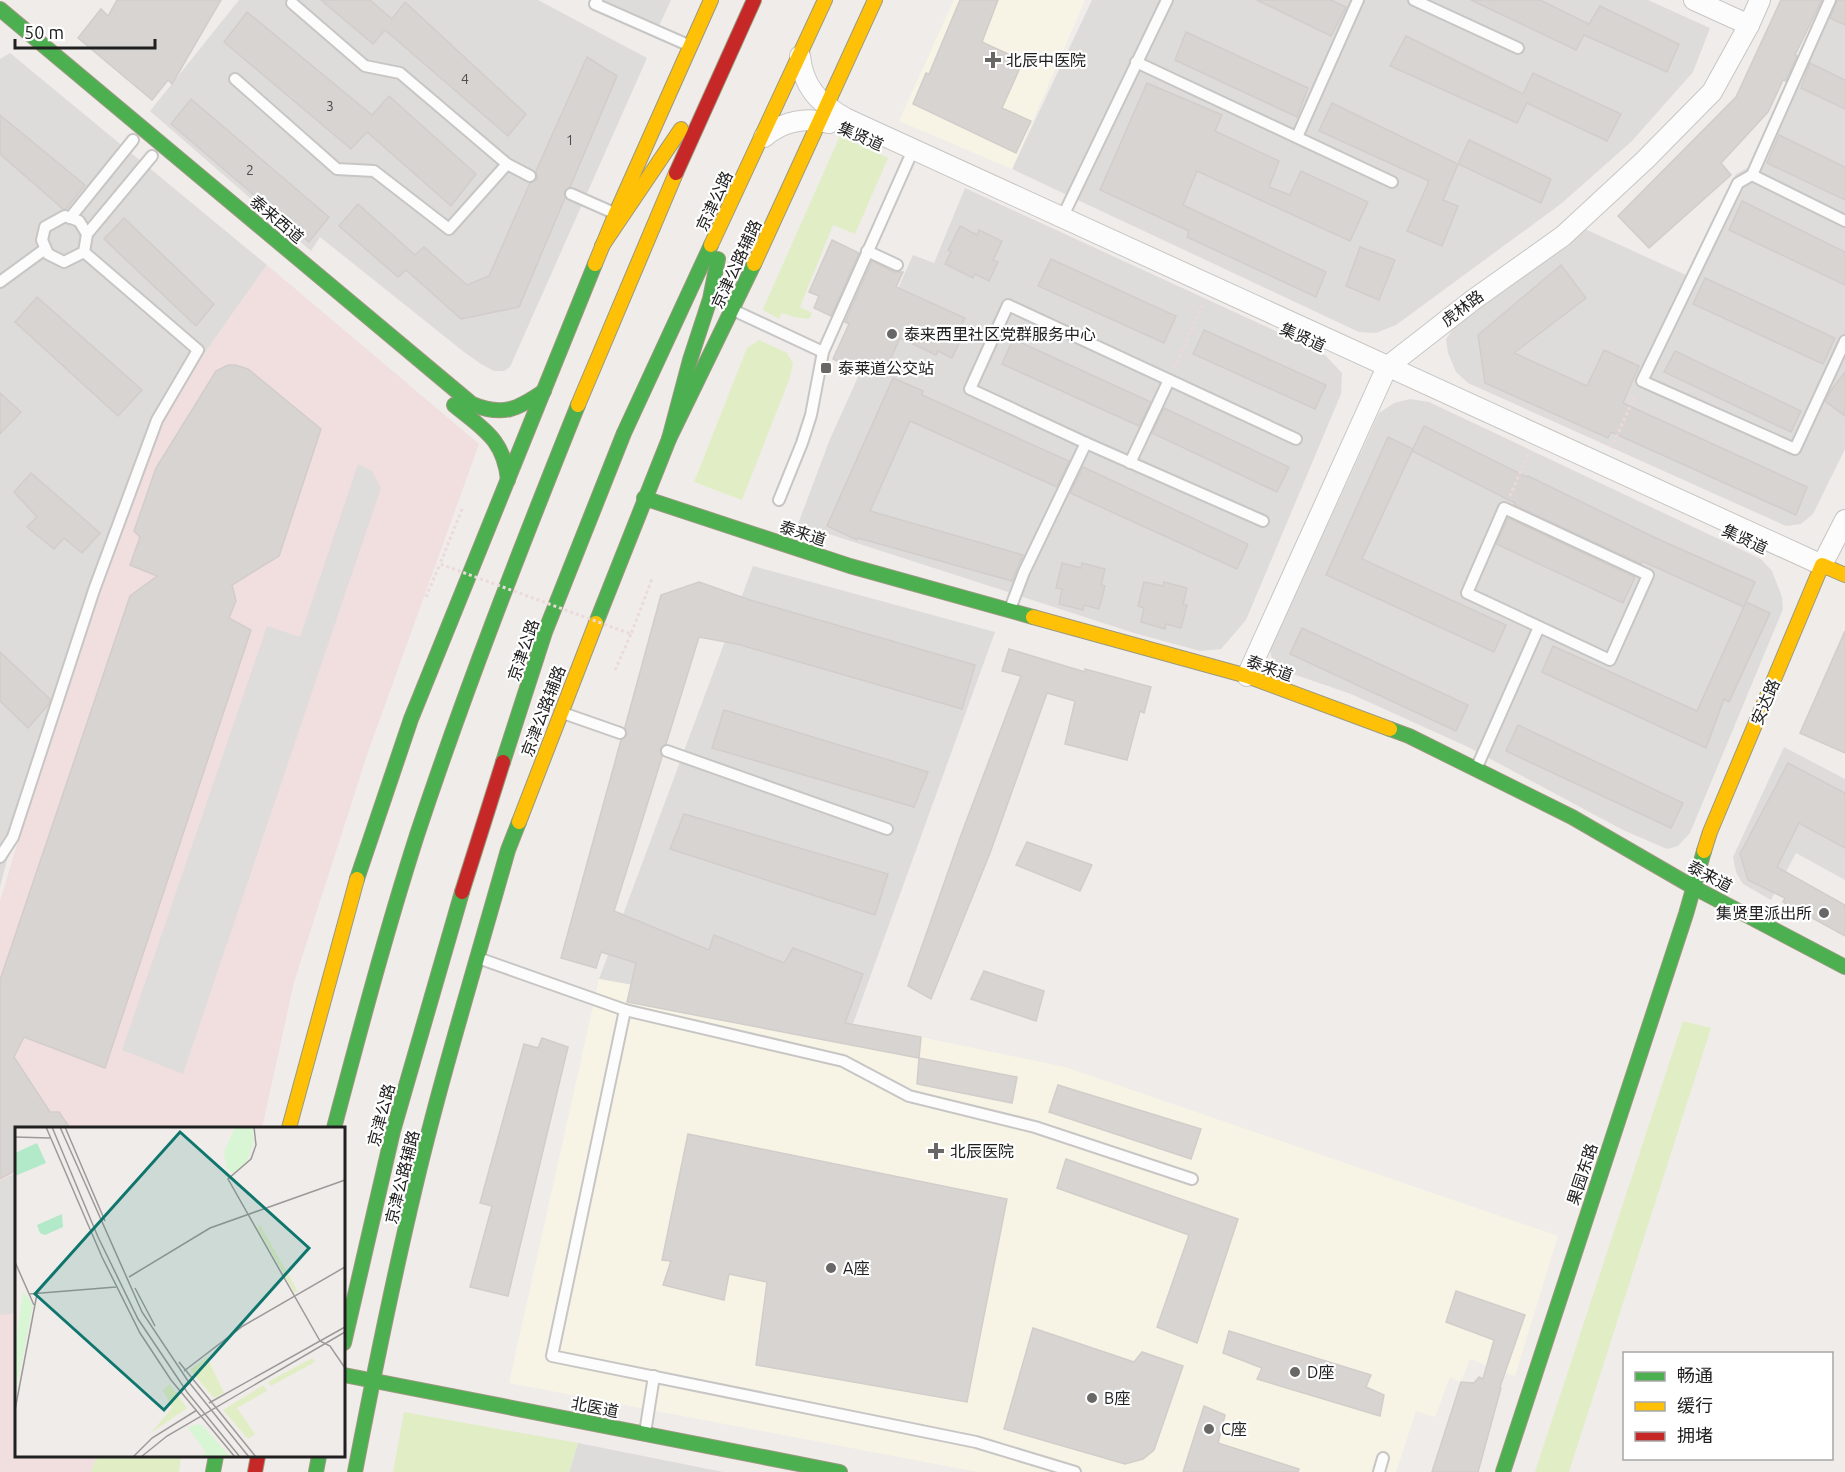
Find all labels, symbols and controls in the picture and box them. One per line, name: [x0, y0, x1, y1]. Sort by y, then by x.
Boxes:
scale bar: [15, 12, 154, 50]
text: 50 m: [24, 22, 64, 42]
marker: 北辰中医院: [984, 51, 1002, 69]
place label: 北辰中医院: [1006, 51, 1086, 69]
house number: 4: [461, 71, 469, 87]
house number: 3: [326, 98, 334, 114]
street label: 集贤道: [835, 118, 887, 154]
house number: 1: [566, 132, 574, 148]
house number: 2: [246, 162, 254, 178]
street label: 京津公路: [692, 168, 736, 234]
street label: 泰来西道: [247, 192, 307, 246]
street label: 京津公路辅路: [708, 217, 764, 311]
street label: 虎林路: [1437, 286, 1487, 330]
street label: 集贤道: [1277, 319, 1329, 355]
place label: 泰来西里社区党群服务中心: [904, 325, 1096, 343]
marker: 泰来西里社区党群服务中心: [885, 327, 899, 341]
place label: 泰莱道公交站: [838, 359, 934, 377]
marker: 泰莱道公交站: [819, 361, 833, 375]
street label: 泰来道: [777, 517, 829, 549]
street label: 集贤道: [1719, 521, 1771, 557]
street label: 京津公路: [504, 617, 542, 683]
street label: 泰来道: [1244, 652, 1296, 684]
street label: 京津公路辅路: [517, 663, 569, 759]
street label: 安达路: [1747, 676, 1783, 728]
street label: 泰来道: [1685, 857, 1735, 895]
place label: 集贤里派出所: [1716, 904, 1812, 922]
marker: 集贤里派出所: [1817, 906, 1831, 920]
street label: 京津公路: [364, 1082, 398, 1148]
inset map: [15, 1127, 345, 1457]
street label: 京津公路辅路: [382, 1128, 422, 1226]
street label: 果园东路: [1564, 1141, 1600, 1207]
marker: 北辰医院: [927, 1142, 945, 1160]
place label: 北辰医院: [950, 1142, 1014, 1160]
place label: A座: [843, 1259, 869, 1277]
marker: A座: [824, 1261, 838, 1275]
legend: [1623, 1352, 1833, 1460]
place label: D座: [1307, 1363, 1334, 1381]
marker: D座: [1288, 1365, 1302, 1379]
text: 畅通: [1677, 1365, 1713, 1385]
place label: B座: [1104, 1389, 1130, 1407]
marker: B座: [1085, 1391, 1099, 1405]
street label: 北医道: [570, 1394, 620, 1420]
text: 缓行: [1677, 1395, 1713, 1415]
place label: C座: [1221, 1420, 1247, 1438]
marker: C座: [1202, 1422, 1216, 1436]
text: 拥堵: [1677, 1425, 1713, 1445]

